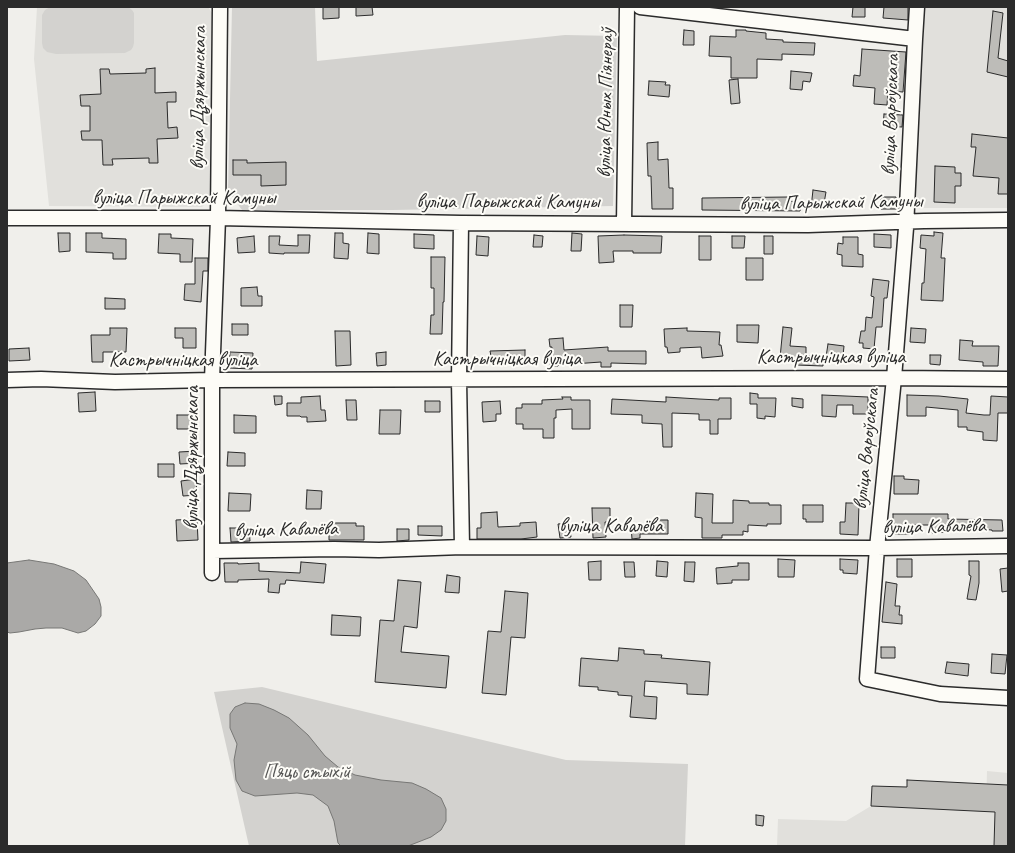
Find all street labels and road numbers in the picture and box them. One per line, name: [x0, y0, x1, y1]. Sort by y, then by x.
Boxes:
street label: вуліца Дзяржынскага: [186, 26, 212, 170]
street label: вуліца Юных Піянераў: [593, 28, 619, 178]
street label: вуліца Вароўскага: [877, 54, 905, 176]
street label: вуліца Парыжскай Камуны: [92, 187, 276, 211]
street label: вуліца Парыжскай Камуны: [739, 189, 923, 217]
street label: вуліца Парыжскай Камуны: [416, 191, 600, 215]
street label: Кастрычніцкая вуліца: [757, 346, 905, 370]
street label: Кастрычніцкая вуліца: [433, 348, 581, 372]
street label: Кастрычніцкая вуліца: [109, 349, 257, 373]
street label: вуліца Дзяржынскага: [181, 386, 205, 530]
street label: вуліца Вароўскага: [849, 387, 885, 511]
street label: вуліца Кавалёва: [882, 514, 986, 540]
street label: вуліца Кавалёва: [559, 515, 663, 539]
street label: вуліца Кавалёва: [234, 517, 338, 543]

